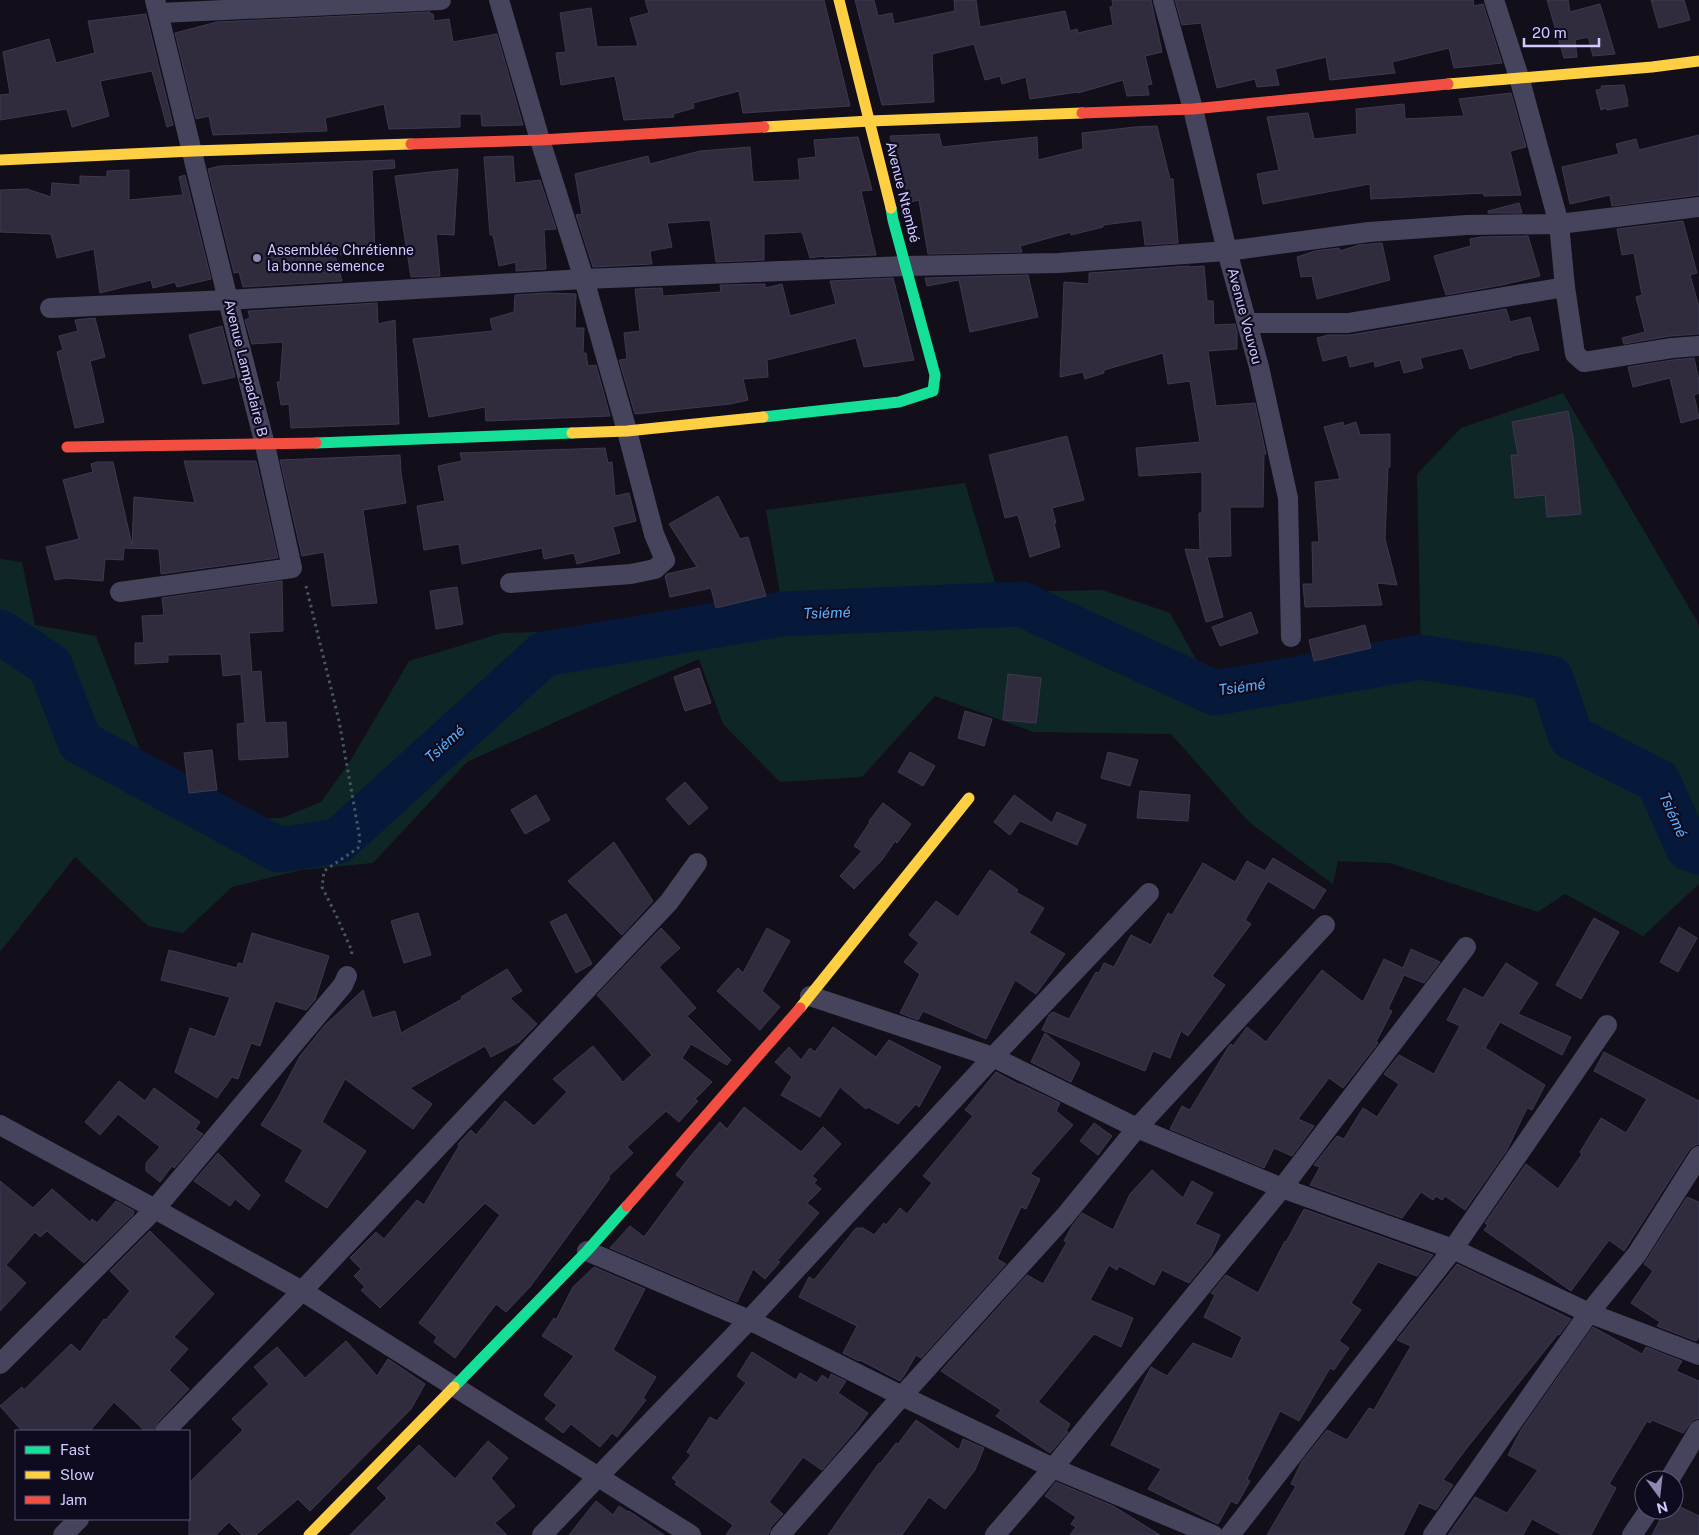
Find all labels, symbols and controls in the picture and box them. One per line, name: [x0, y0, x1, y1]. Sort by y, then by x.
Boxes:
scale bar: [1524, 15, 1599, 47]
text: 20 m: [1532, 24, 1567, 41]
street label: Avenue Ntembé: [883, 140, 923, 244]
place label: Assemblée Chrétienne la bonne semence: [267, 242, 414, 274]
marker: Assemblée Chrétienne la bonne semence: [251, 252, 263, 264]
street label: Avenue Vouvou: [1224, 266, 1266, 366]
street label: Avenue Lampadaire B: [221, 298, 271, 438]
water label: Tsiémé: [803, 603, 851, 622]
water label: Tsiémé: [1217, 675, 1267, 698]
water label: Tsiémé: [421, 721, 468, 766]
water label: Tsiémé: [1656, 790, 1691, 840]
legend: [15, 1430, 190, 1520]
text: Fast: [60, 1441, 90, 1458]
text: Slow: [60, 1466, 95, 1483]
north arrow: [1634, 1470, 1684, 1520]
text: Jam: [60, 1491, 87, 1508]
text: N: [1655, 1498, 1670, 1517]

